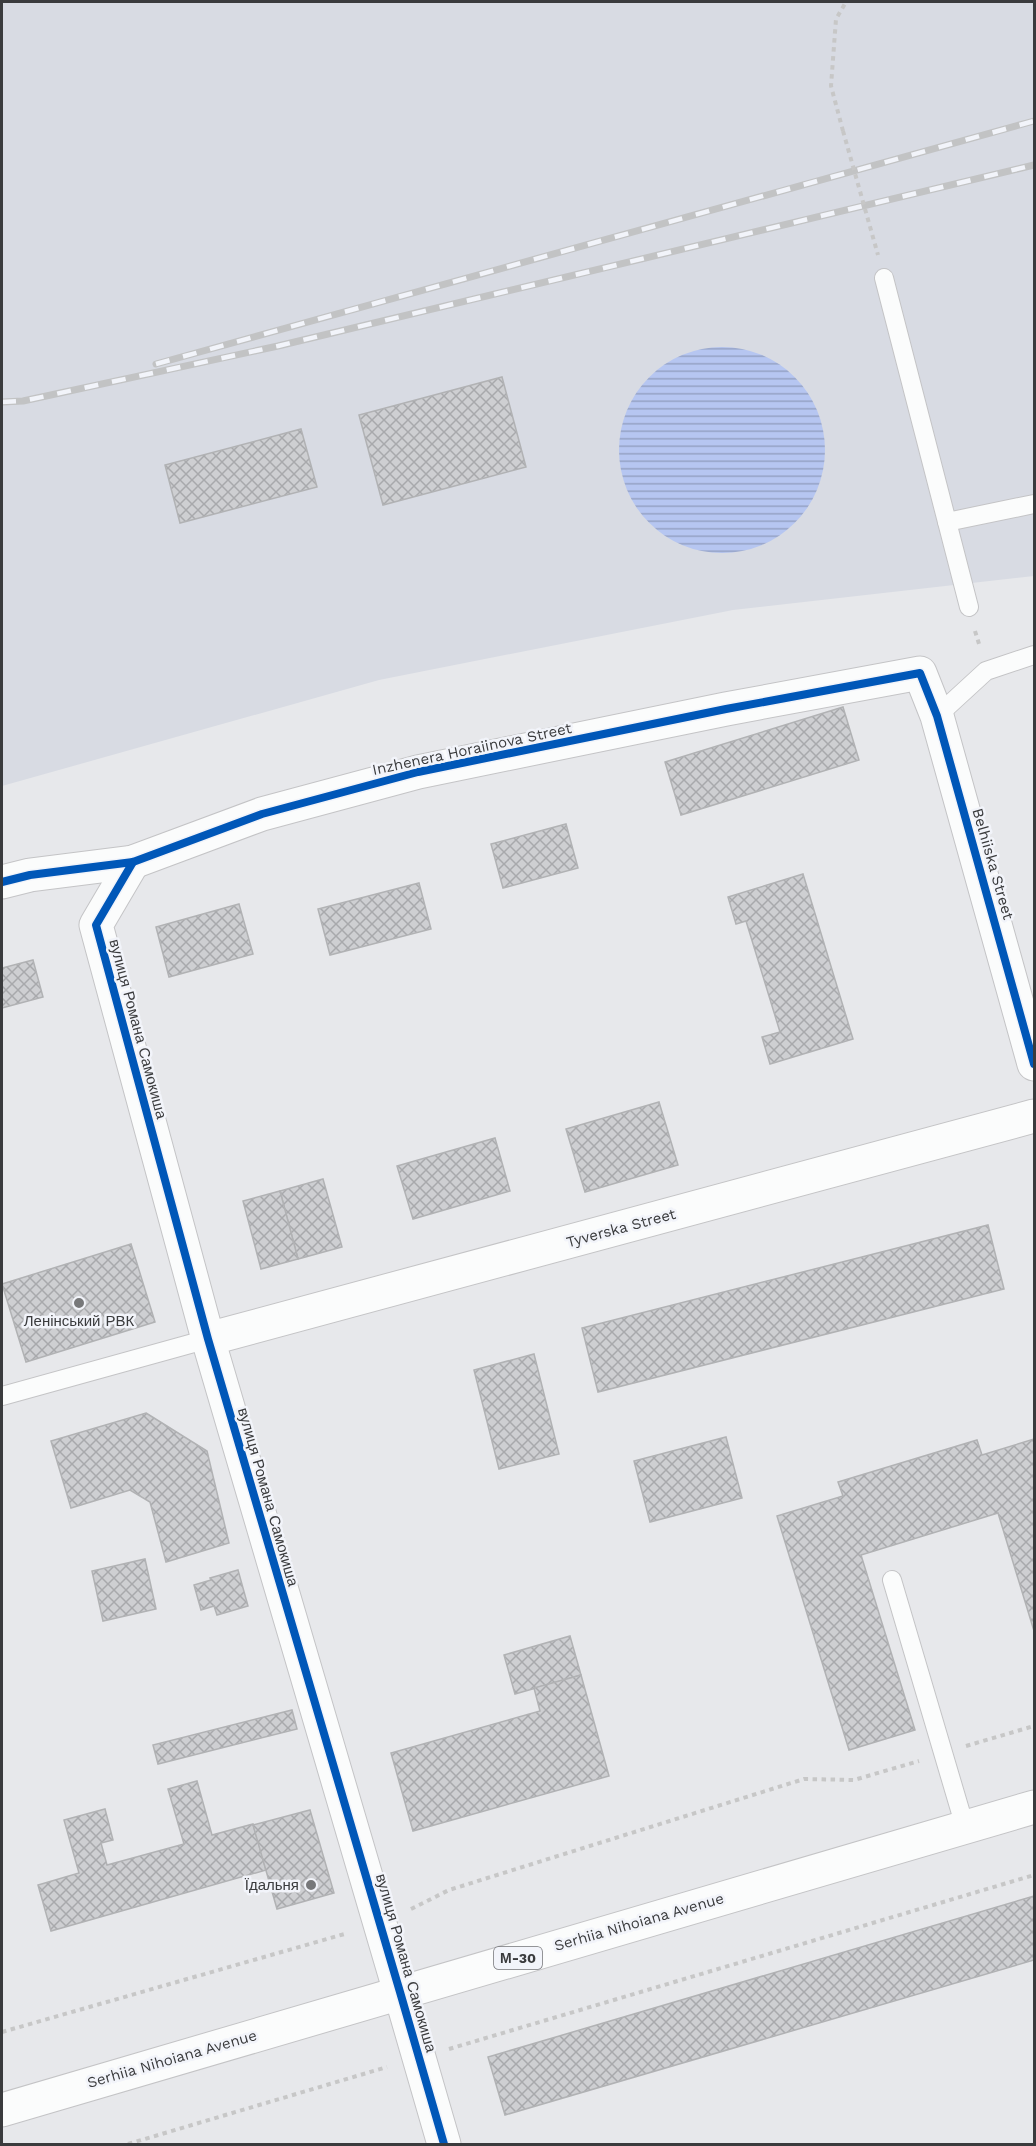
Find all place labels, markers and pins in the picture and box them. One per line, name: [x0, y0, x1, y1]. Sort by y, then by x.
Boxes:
marker: Ленінський РВК: [72, 1296, 86, 1310]
place label: Ленінський РВК: [24, 1312, 135, 1330]
place label: Їдальня: [245, 1876, 299, 1894]
marker: Їдальня: [304, 1878, 318, 1892]

